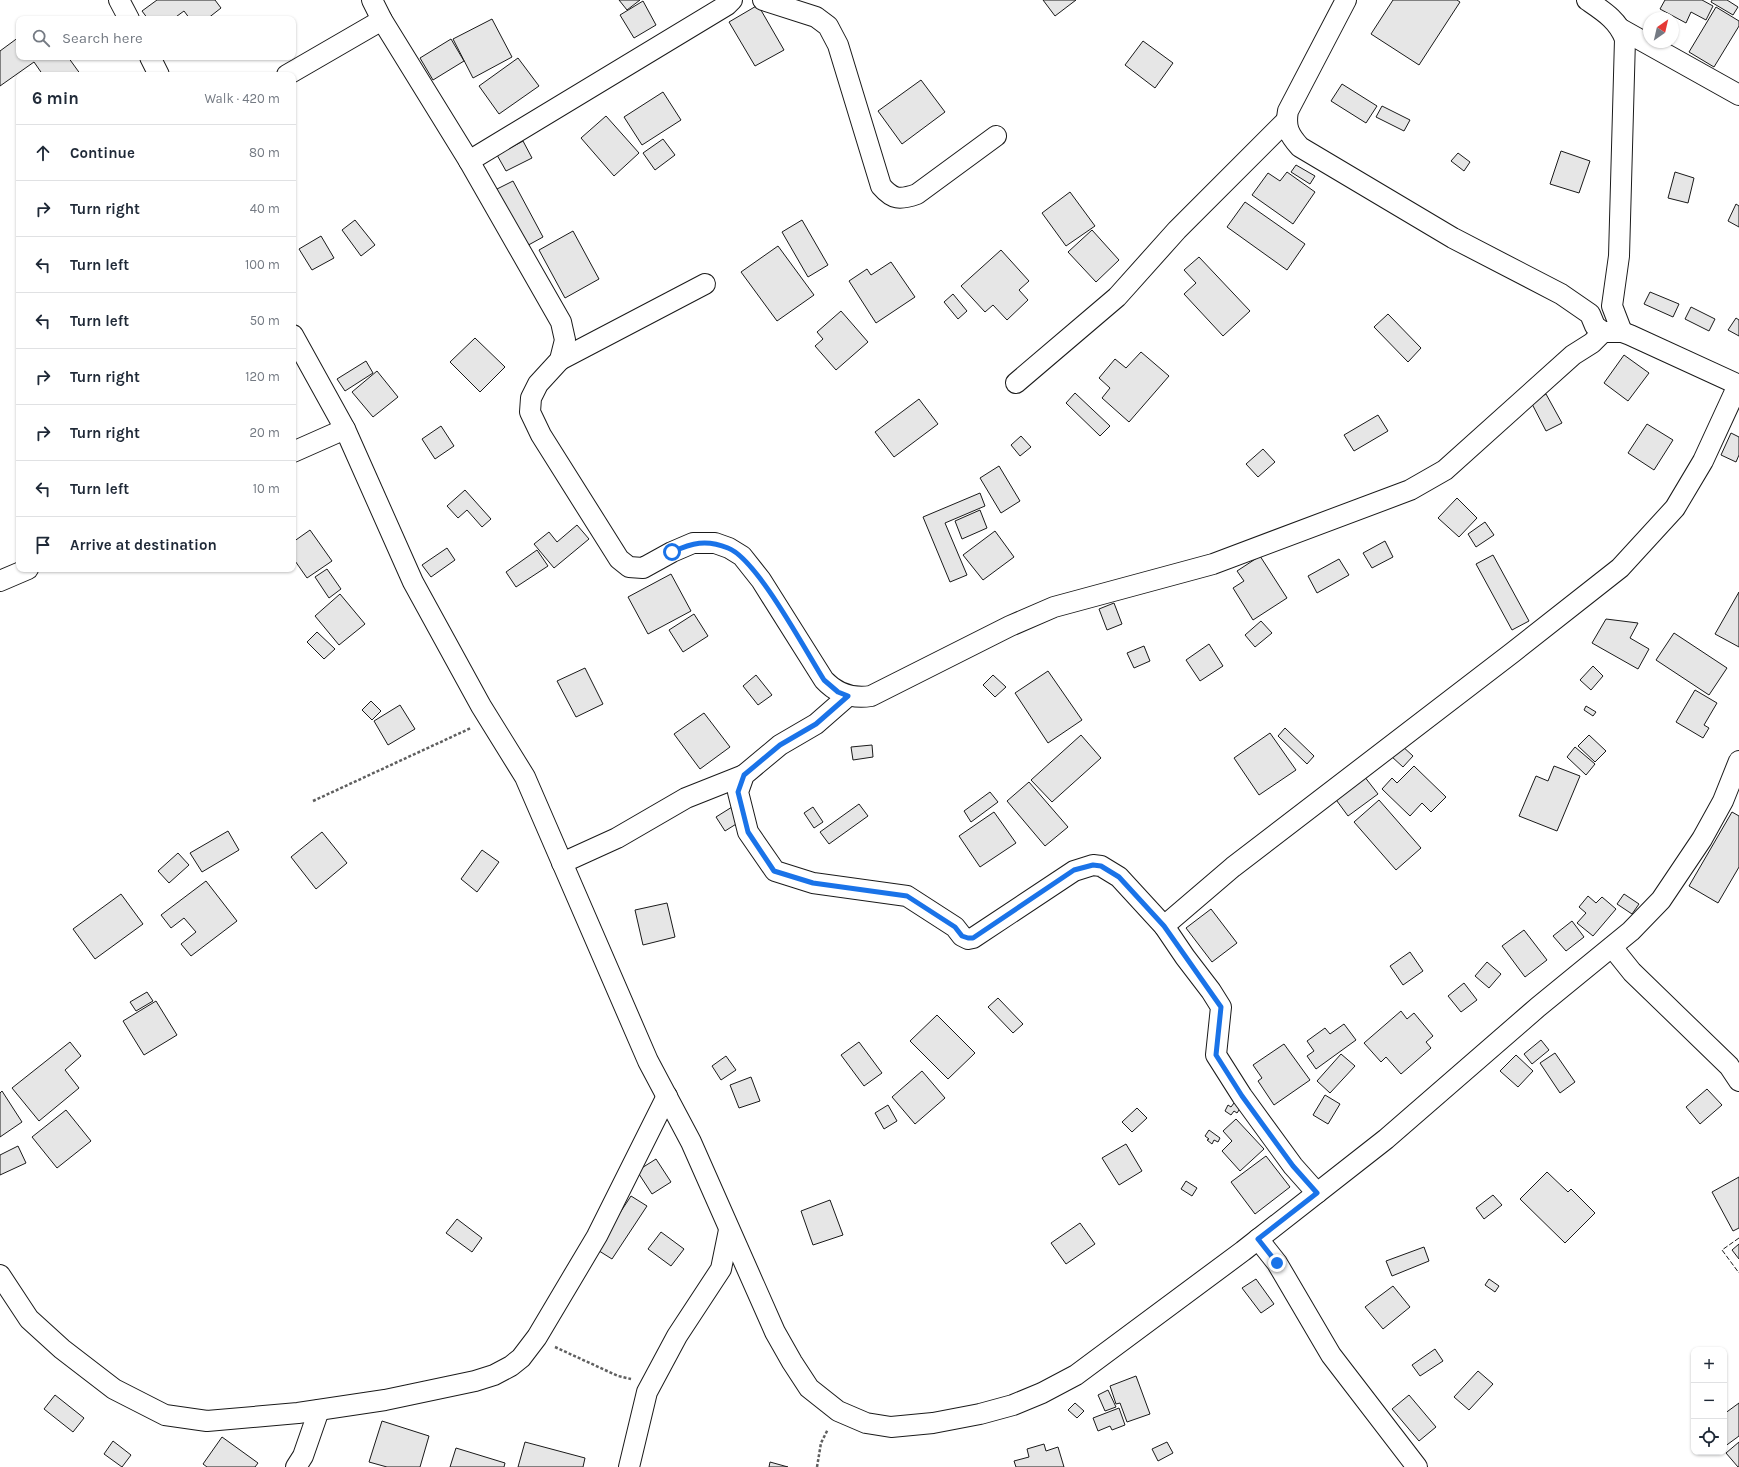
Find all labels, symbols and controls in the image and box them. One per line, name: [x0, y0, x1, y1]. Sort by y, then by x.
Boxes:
north arrow: [1643, 12, 1679, 48]
search box: [16, 16, 296, 60]
icon: search: [30, 27, 52, 49]
text: Search here: [62, 29, 143, 47]
text: 6 min: [32, 88, 79, 108]
text: Walk · 420 m: [204, 91, 280, 106]
icon: ahead: [32, 142, 54, 164]
text: Continue: [70, 144, 135, 162]
text: 80 m: [249, 145, 280, 160]
icon: right: [32, 198, 54, 220]
text: Turn right: [70, 200, 140, 218]
text: 40 m: [250, 201, 280, 216]
icon: left: [32, 254, 54, 276]
text: Turn left: [70, 256, 129, 274]
text: 100 m: [245, 257, 280, 272]
icon: left: [32, 310, 54, 332]
text: Turn left: [70, 312, 129, 330]
text: 50 m: [250, 313, 280, 328]
icon: right: [32, 366, 54, 388]
text: Turn right: [70, 368, 140, 386]
text: 120 m: [245, 369, 280, 384]
icon: right: [32, 422, 54, 444]
text: Turn right: [70, 424, 140, 442]
text: 20 m: [250, 425, 280, 440]
icon: left: [32, 478, 54, 500]
text: Turn left: [70, 480, 129, 498]
text: 10 m: [253, 481, 280, 496]
icon: arrive: [32, 534, 54, 556]
text: Arrive at destination: [70, 536, 217, 554]
route start: [663, 543, 681, 561]
route end: [1268, 1254, 1286, 1272]
map controls: [1691, 1347, 1727, 1455]
button: +: [1691, 1347, 1727, 1383]
button: −: [1691, 1383, 1727, 1419]
button: locate: [1691, 1419, 1727, 1455]

